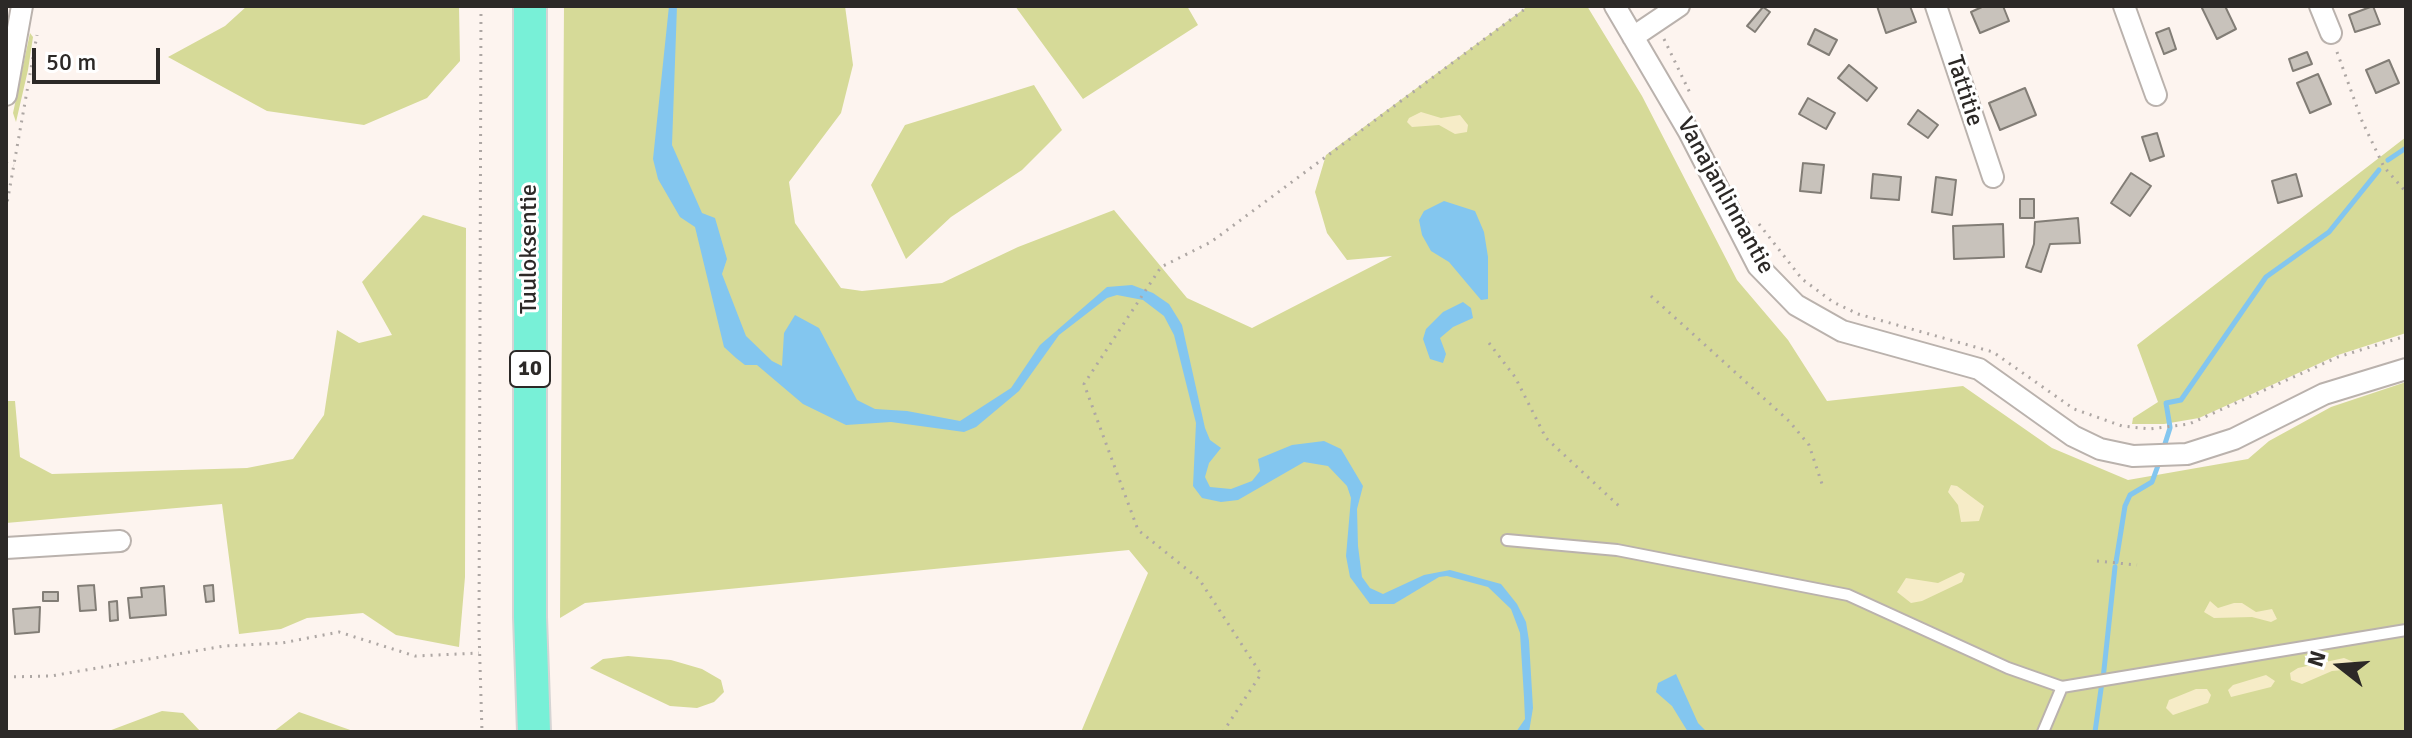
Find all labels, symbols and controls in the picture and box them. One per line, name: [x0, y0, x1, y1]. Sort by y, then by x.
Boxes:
scale bar: [36, 32, 164, 82]
text: 50 m: [46, 47, 96, 77]
street label: Tattitie: [1939, 52, 1989, 130]
street label: Vanajanlinnantie: [1670, 113, 1780, 279]
street label: Tuuloksentie: [516, 184, 544, 314]
road number: 10: [510, 351, 550, 387]
north arrow: [2300, 626, 2380, 706]
text: N: [2301, 648, 2332, 670]

